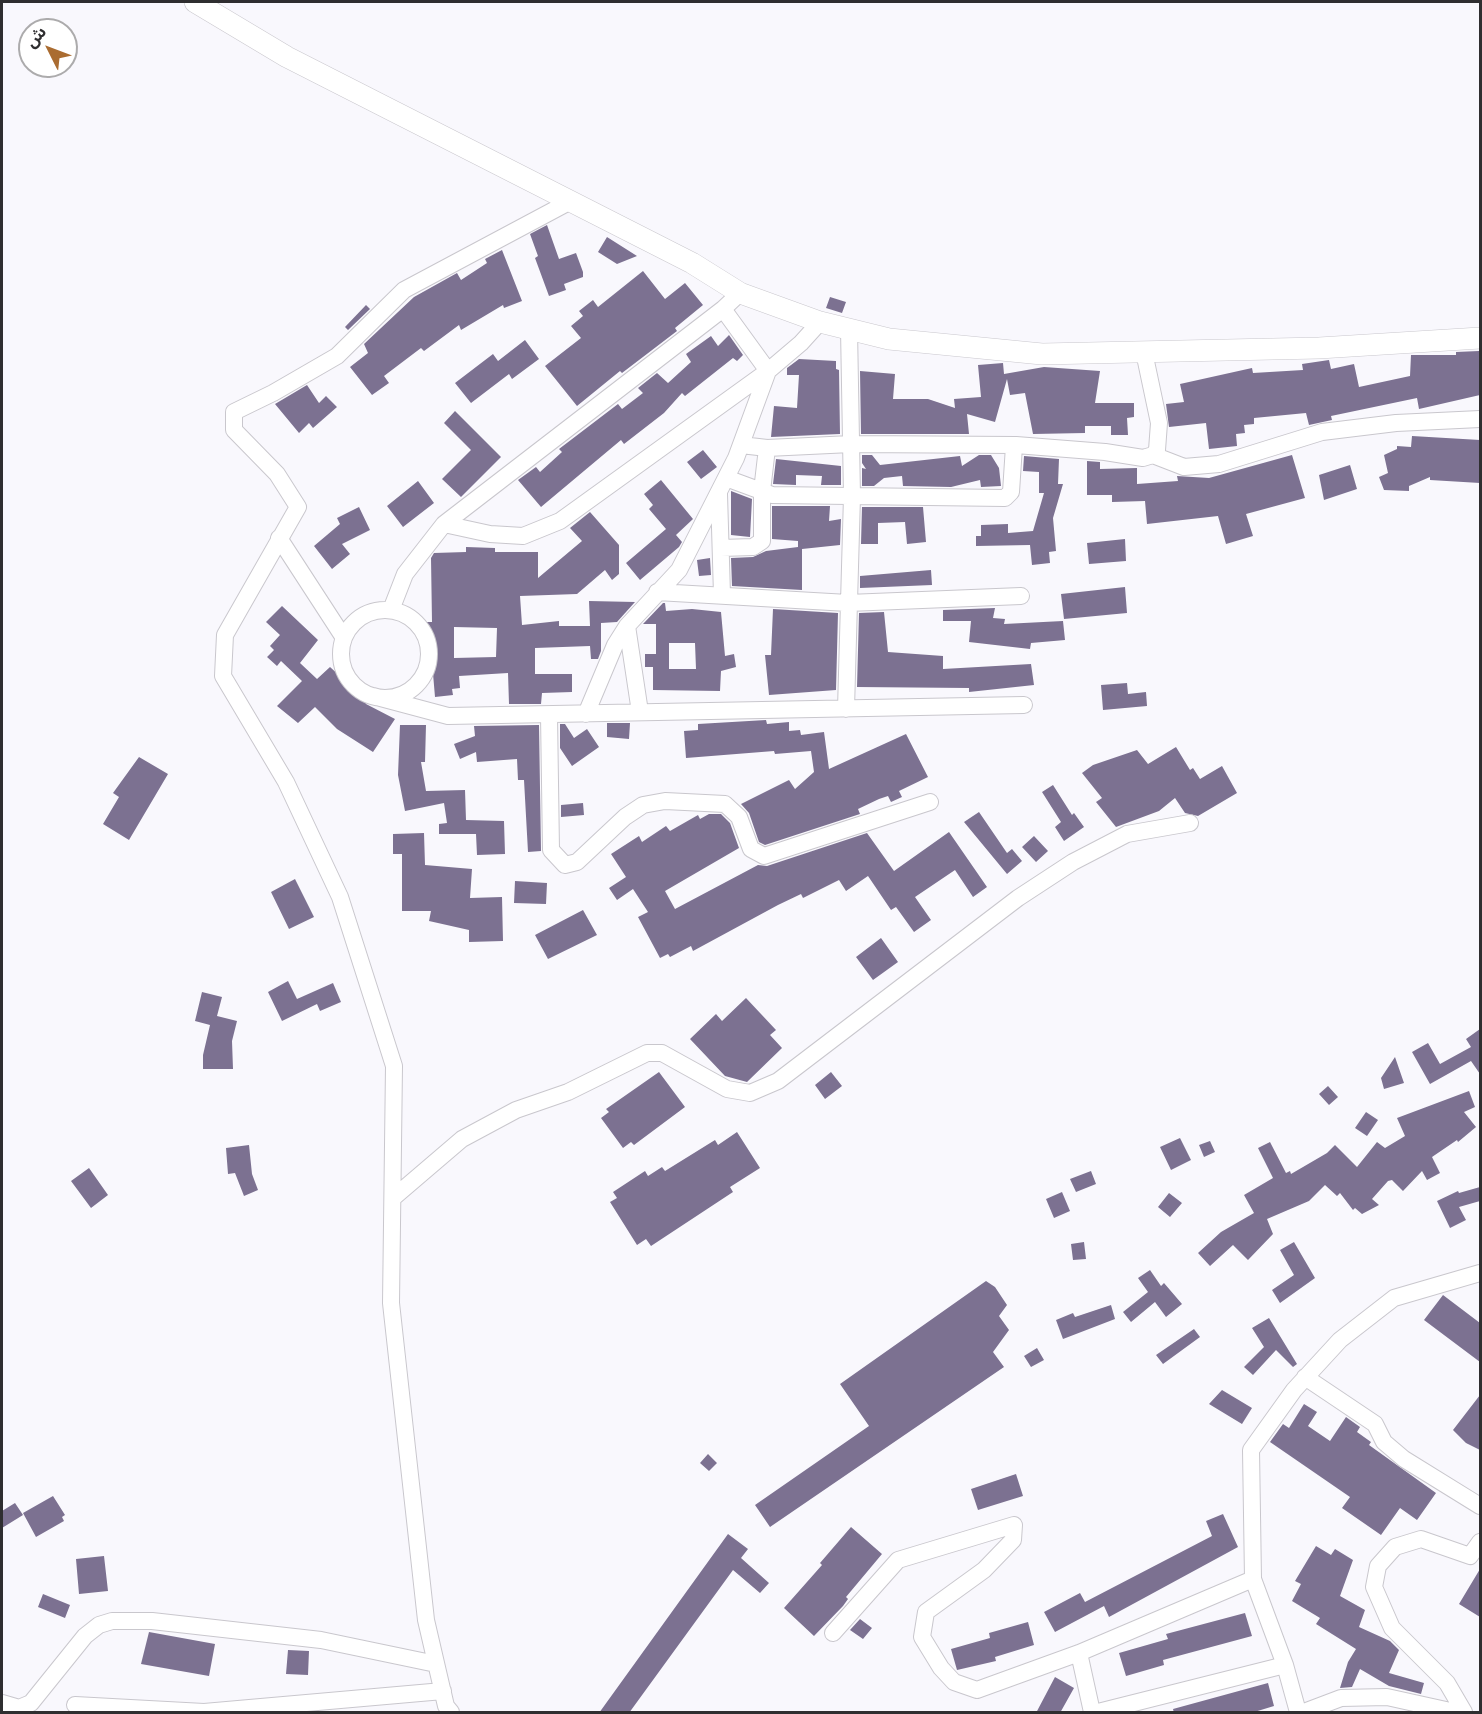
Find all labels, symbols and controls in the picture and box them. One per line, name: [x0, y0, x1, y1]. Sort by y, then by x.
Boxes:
north arrow: [18, 18, 78, 78]
text: ش: [21, 22, 51, 52]

